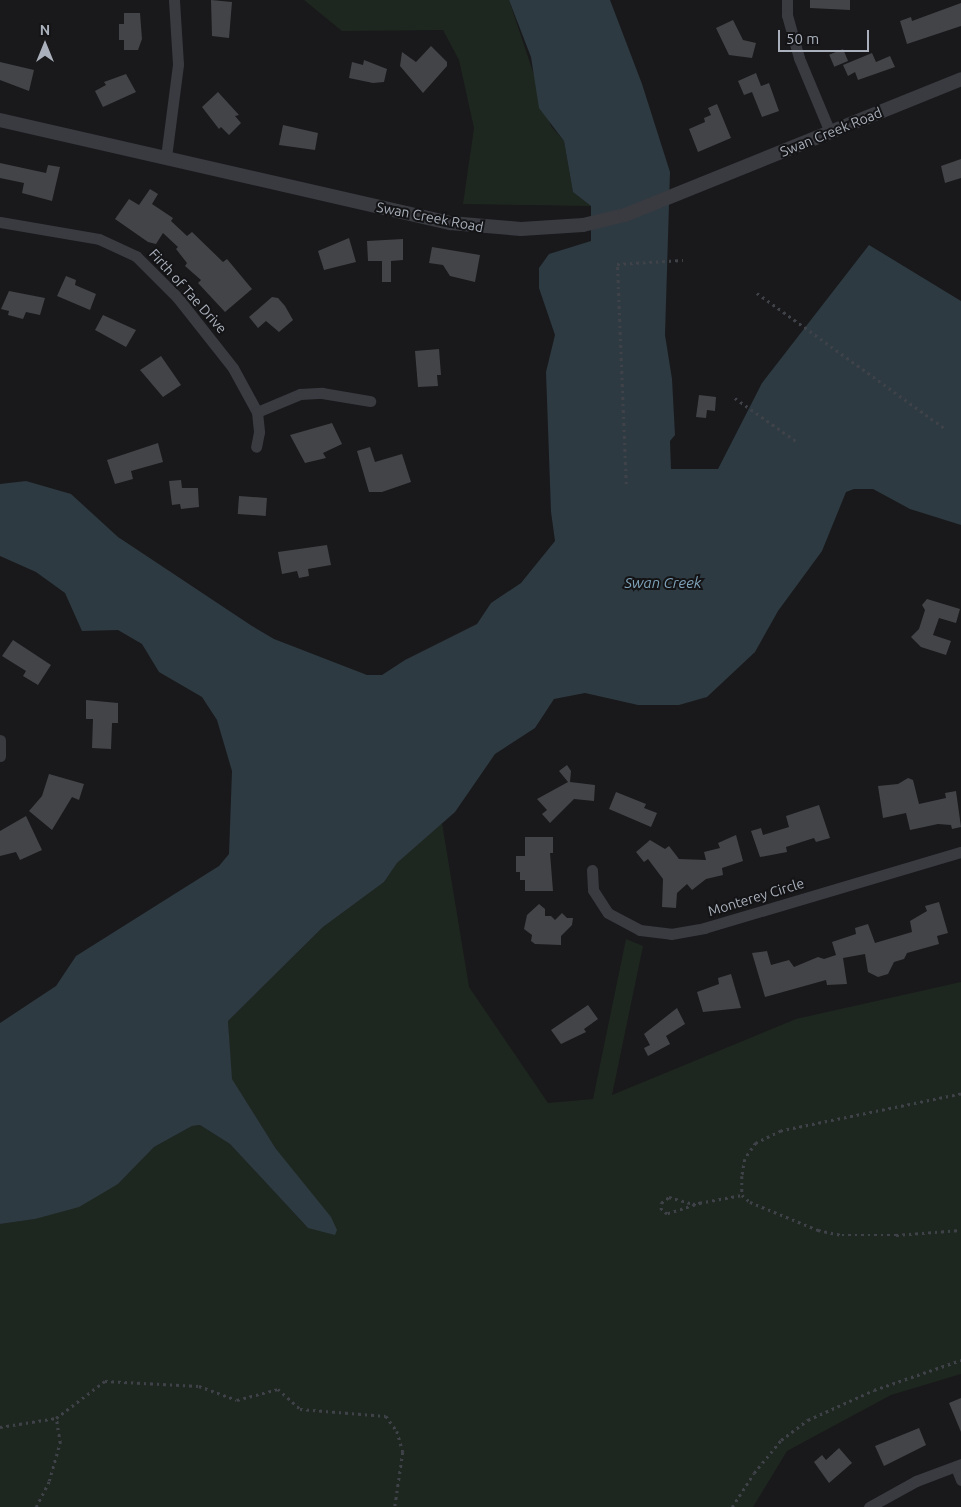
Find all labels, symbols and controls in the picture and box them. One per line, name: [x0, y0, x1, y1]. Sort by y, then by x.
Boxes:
north arrow: [20, 20, 70, 70]
scale bar: [781, 20, 872, 52]
text: N: [40, 22, 50, 38]
text: 50 m: [786, 30, 819, 47]
street label: Swan Creek Road: [778, 104, 884, 160]
street label: Swan Creek Road: [375, 198, 485, 236]
street label: Firth of Tae Drive: [146, 245, 230, 337]
water label: Swan Creek: [625, 574, 701, 592]
street label: Monterey Circle: [706, 874, 806, 920]

